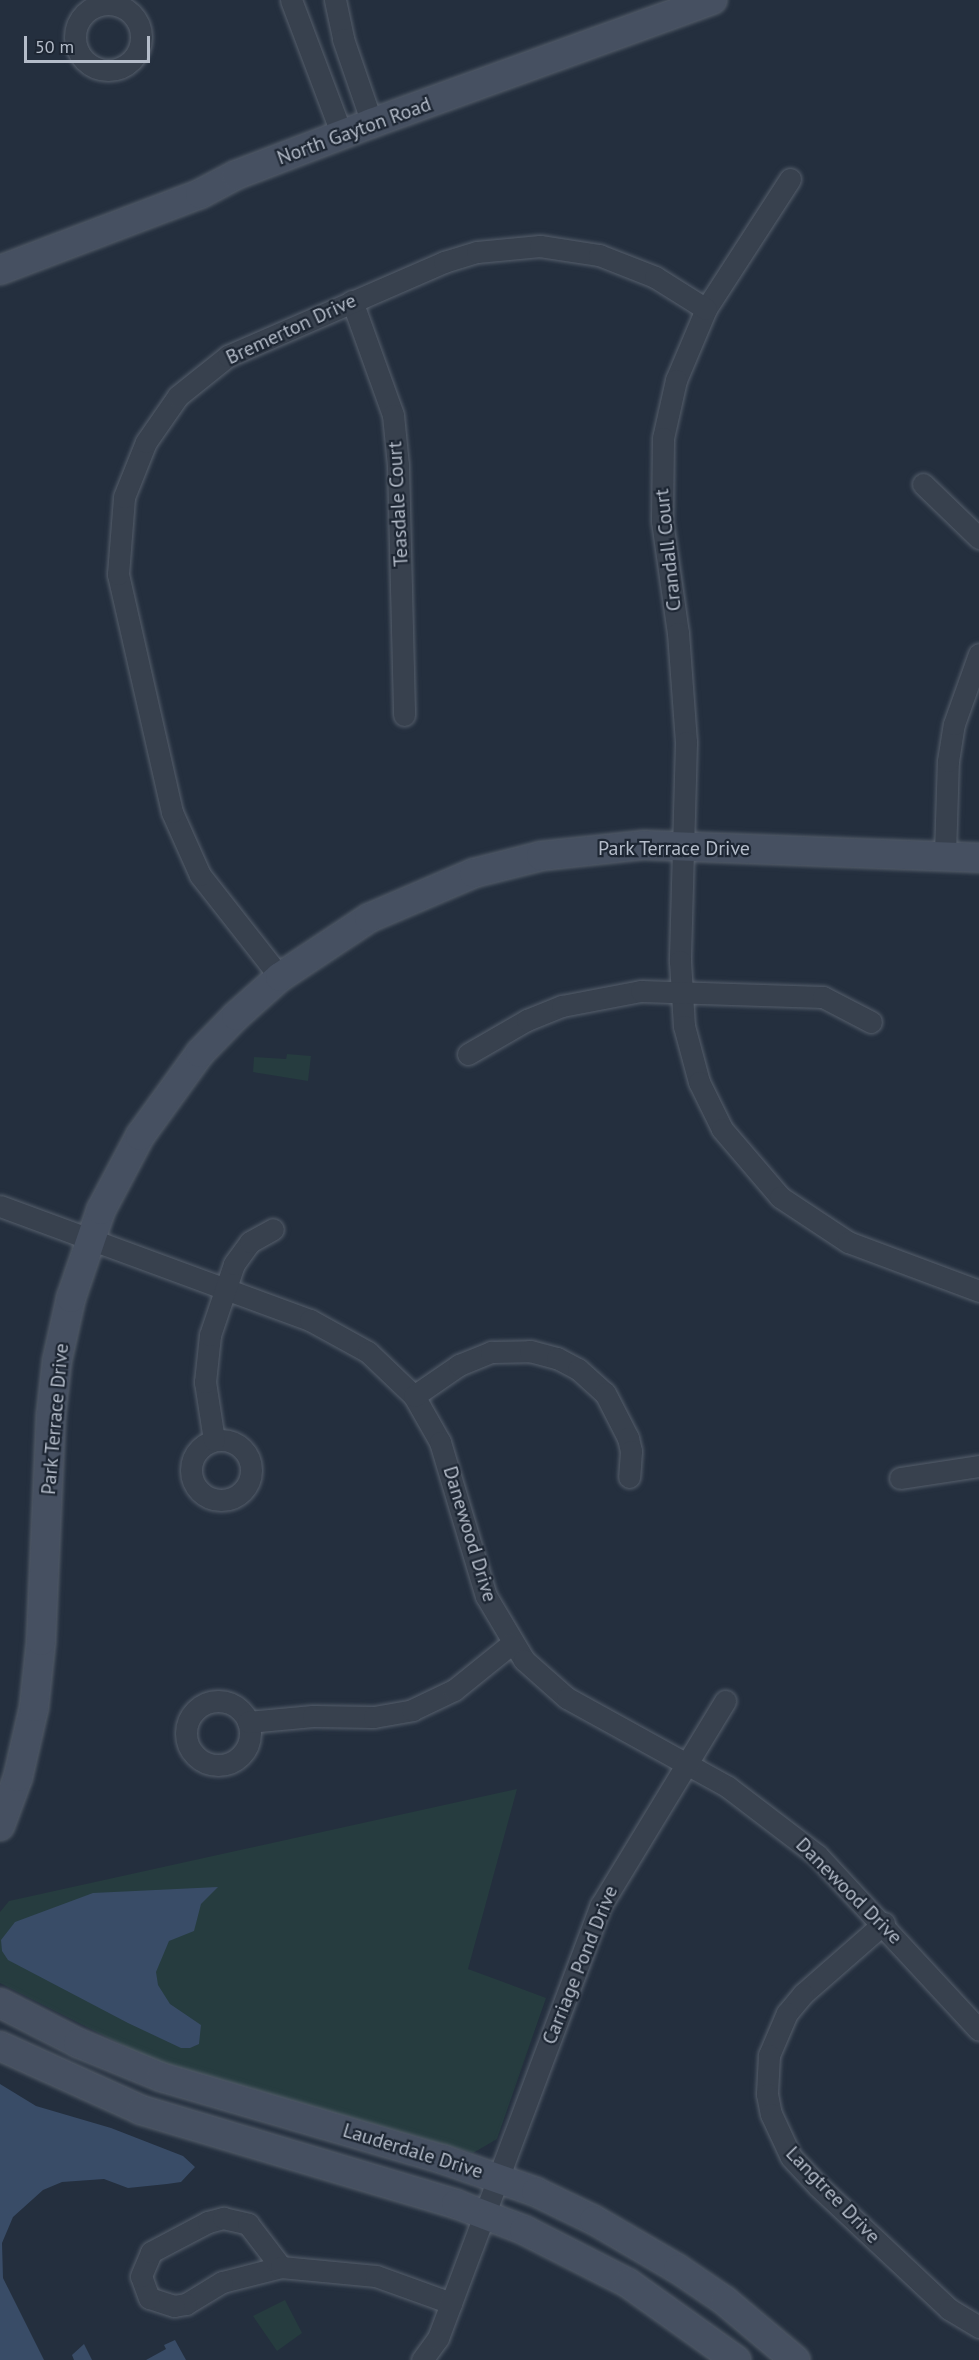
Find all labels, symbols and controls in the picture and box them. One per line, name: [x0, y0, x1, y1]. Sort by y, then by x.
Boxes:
scale bar: [27, 24, 153, 62]
text: 50 m: [35, 35, 74, 58]
street label: North Gayton Road: [274, 92, 434, 170]
street label: Bremerton Drive: [222, 288, 360, 370]
street label: Teasdale Court: [383, 441, 413, 567]
street label: Crandall Court: [650, 488, 686, 612]
street label: Park Terrace Drive: [597, 836, 751, 860]
street label: Park Terrace Drive: [36, 1342, 74, 1496]
street label: Danewood Drive: [438, 1463, 502, 1605]
street label: Danewood Drive: [791, 1833, 907, 1949]
street label: Carriage Pond Drive: [537, 1882, 623, 2048]
street label: Lauderdale Drive: [340, 2118, 486, 2184]
street label: Langtree Drive: [781, 2142, 885, 2248]

